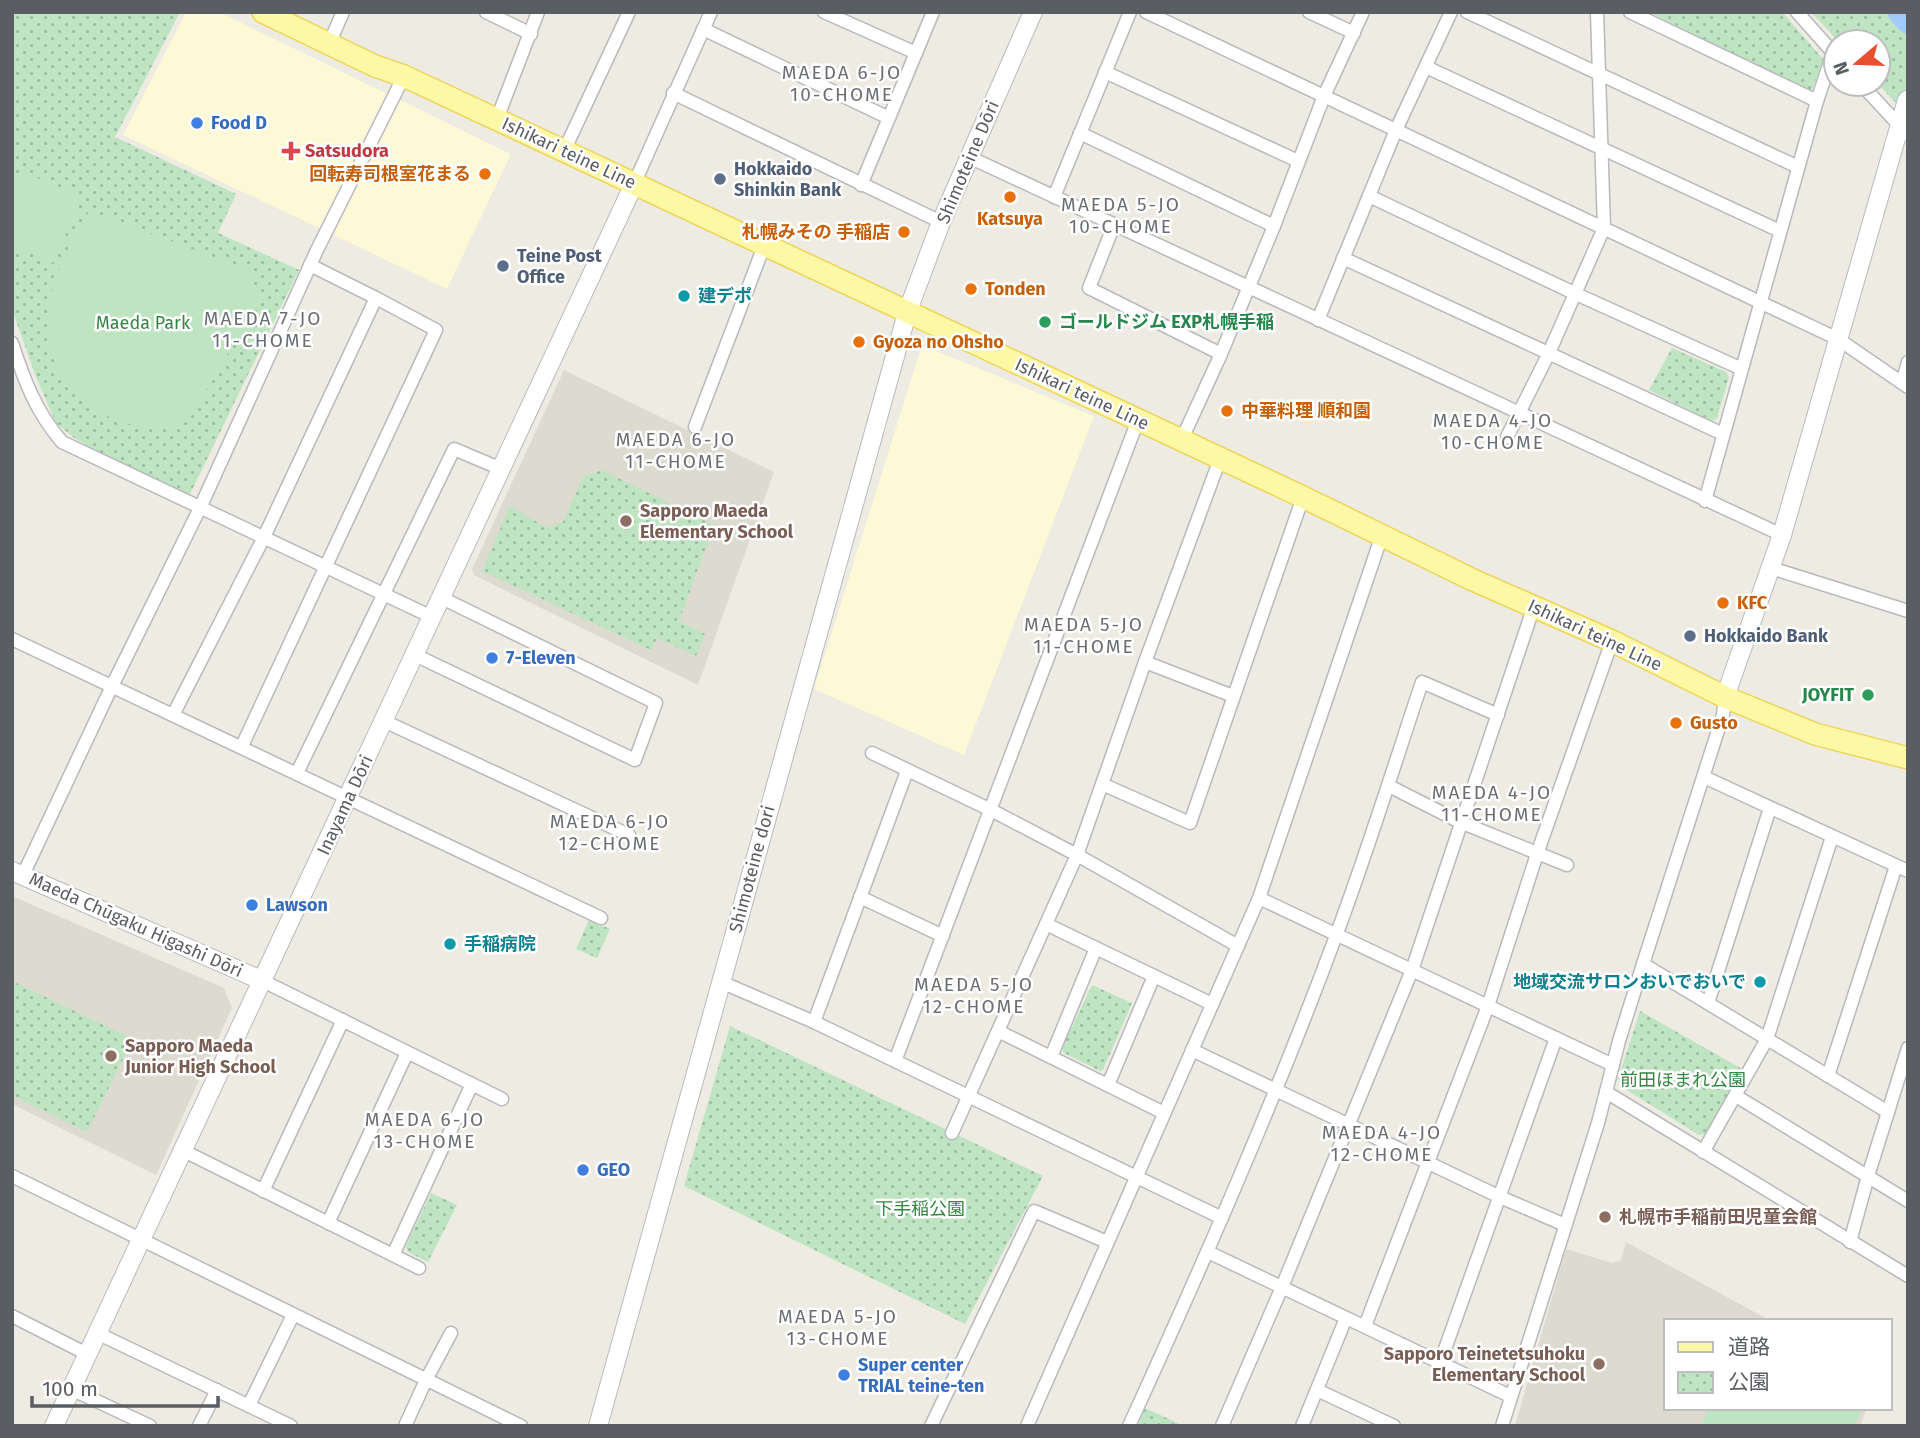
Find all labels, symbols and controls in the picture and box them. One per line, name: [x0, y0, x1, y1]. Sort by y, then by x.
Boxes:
north arrow: [1822, 28, 1892, 98]
text: N: [1828, 59, 1854, 78]
district label: MAEDA 6-JO 10-CHOME: [782, 61, 902, 106]
street label: Shimoteine Dōri: [932, 97, 1004, 227]
place label: Food D: [211, 112, 267, 134]
street label: Ishikari teine Line: [498, 112, 640, 194]
marker: Food D: [189, 115, 205, 131]
place label: Satsudora: [305, 140, 389, 162]
marker: Satsudora: [283, 143, 299, 159]
place label: Hokkaido Shinkin Bank: [734, 158, 842, 201]
place label: 回転寿司根室花まる: [309, 163, 471, 185]
marker: 回転寿司根室花まる: [477, 166, 493, 182]
marker: Hokkaido Shinkin Bank: [712, 171, 728, 187]
marker: Katsuya: [1002, 189, 1018, 205]
district label: MAEDA 5-JO 10-CHOME: [1061, 193, 1181, 238]
place label: Katsuya: [977, 208, 1043, 230]
place label: 札幌みその 手稲店: [742, 221, 890, 243]
marker: 札幌みその 手稲店: [896, 224, 912, 240]
place label: Teine Post Office: [517, 245, 603, 288]
marker: Teine Post Office: [495, 258, 511, 274]
place label: Tonden: [985, 278, 1046, 300]
marker: Tonden: [963, 281, 979, 297]
place label: 建デポ: [698, 285, 752, 307]
marker: 建デポ: [676, 288, 692, 304]
district label: MAEDA 7-JO 11-CHOME: [204, 307, 322, 352]
place label: ゴールドジム EXP札幌手稲: [1059, 311, 1274, 333]
park label: Maeda Park: [96, 312, 191, 334]
marker: ゴールドジム EXP札幌手稲: [1037, 314, 1053, 330]
place label: Gyoza no Ohsho: [873, 331, 1004, 353]
marker: Gyoza no Ohsho: [851, 334, 867, 350]
street label: Ishikari teine Line: [1011, 353, 1153, 435]
place label: 中華料理 順和園: [1241, 400, 1371, 422]
marker: 中華料理 順和園: [1219, 403, 1235, 419]
district label: MAEDA 4-JO 10-CHOME: [1433, 409, 1553, 454]
district label: MAEDA 6-JO 11-CHOME: [616, 428, 736, 473]
place label: Sapporo Maeda Elementary School: [640, 500, 794, 543]
marker: Sapporo Maeda Elementary School: [618, 513, 634, 529]
place label: KFC: [1737, 592, 1768, 614]
street label: Ishikari teine Line: [1524, 594, 1666, 676]
marker: KFC: [1715, 595, 1731, 611]
district label: MAEDA 5-JO 11-CHOME: [1024, 613, 1144, 658]
place label: Hokkaido Bank: [1704, 625, 1829, 647]
marker: Hokkaido Bank: [1682, 628, 1698, 644]
place label: 7-Eleven: [506, 647, 576, 669]
marker: 7-Eleven: [484, 650, 500, 666]
place label: JOYFIT: [1801, 684, 1854, 706]
marker: JOYFIT: [1860, 687, 1876, 703]
place label: Gusto: [1690, 712, 1738, 734]
marker: Gusto: [1668, 715, 1684, 731]
street label: Inayama Dōri: [312, 751, 378, 859]
district label: MAEDA 4-JO 11-CHOME: [1432, 781, 1552, 826]
street label: Shimoteine dori: [724, 803, 780, 935]
district label: MAEDA 6-JO 12-CHOME: [550, 810, 670, 855]
street label: Maeda Chūgaku Higashi Dōri: [26, 868, 246, 982]
place label: Lawson: [266, 894, 328, 916]
marker: Lawson: [244, 897, 260, 913]
place label: 手稲病院: [464, 933, 536, 955]
marker: 手稲病院: [442, 936, 458, 952]
place label: 地域交流サロンおいでおいで: [1513, 971, 1746, 993]
district label: MAEDA 5-JO 12-CHOME: [914, 973, 1034, 1018]
marker: 地域交流サロンおいでおいで: [1752, 974, 1768, 990]
place label: Sapporo Maeda Junior High School: [124, 1035, 276, 1078]
marker: Sapporo Maeda Junior High School: [103, 1048, 119, 1064]
park label: 前田ほまれ公園: [1620, 1069, 1746, 1091]
district label: MAEDA 6-JO 13-CHOME: [365, 1108, 485, 1153]
district label: MAEDA 4-JO 12-CHOME: [1322, 1121, 1442, 1166]
place label: GEO: [597, 1159, 630, 1181]
marker: GEO: [575, 1162, 591, 1178]
park label: 下手稲公園: [875, 1198, 965, 1220]
place label: 札幌市手稲前田児童会館: [1619, 1206, 1817, 1228]
marker: 札幌市手稲前田児童会館: [1597, 1209, 1613, 1225]
district label: MAEDA 5-JO 13-CHOME: [778, 1305, 898, 1350]
legend: [1664, 1319, 1892, 1410]
text: 道路: [1728, 1334, 1770, 1360]
place label: Sapporo Teinetetsuhoku Elementary School: [1384, 1343, 1586, 1386]
place label: Super center TRIAL teine-ten: [858, 1354, 984, 1397]
marker: Sapporo Teinetetsuhoku Elementary School: [1591, 1356, 1607, 1372]
scale bar: [32, 1364, 217, 1408]
marker: Super center TRIAL teine-ten: [836, 1367, 852, 1383]
text: 公園: [1728, 1369, 1770, 1395]
text: 100 m: [42, 1376, 98, 1402]

